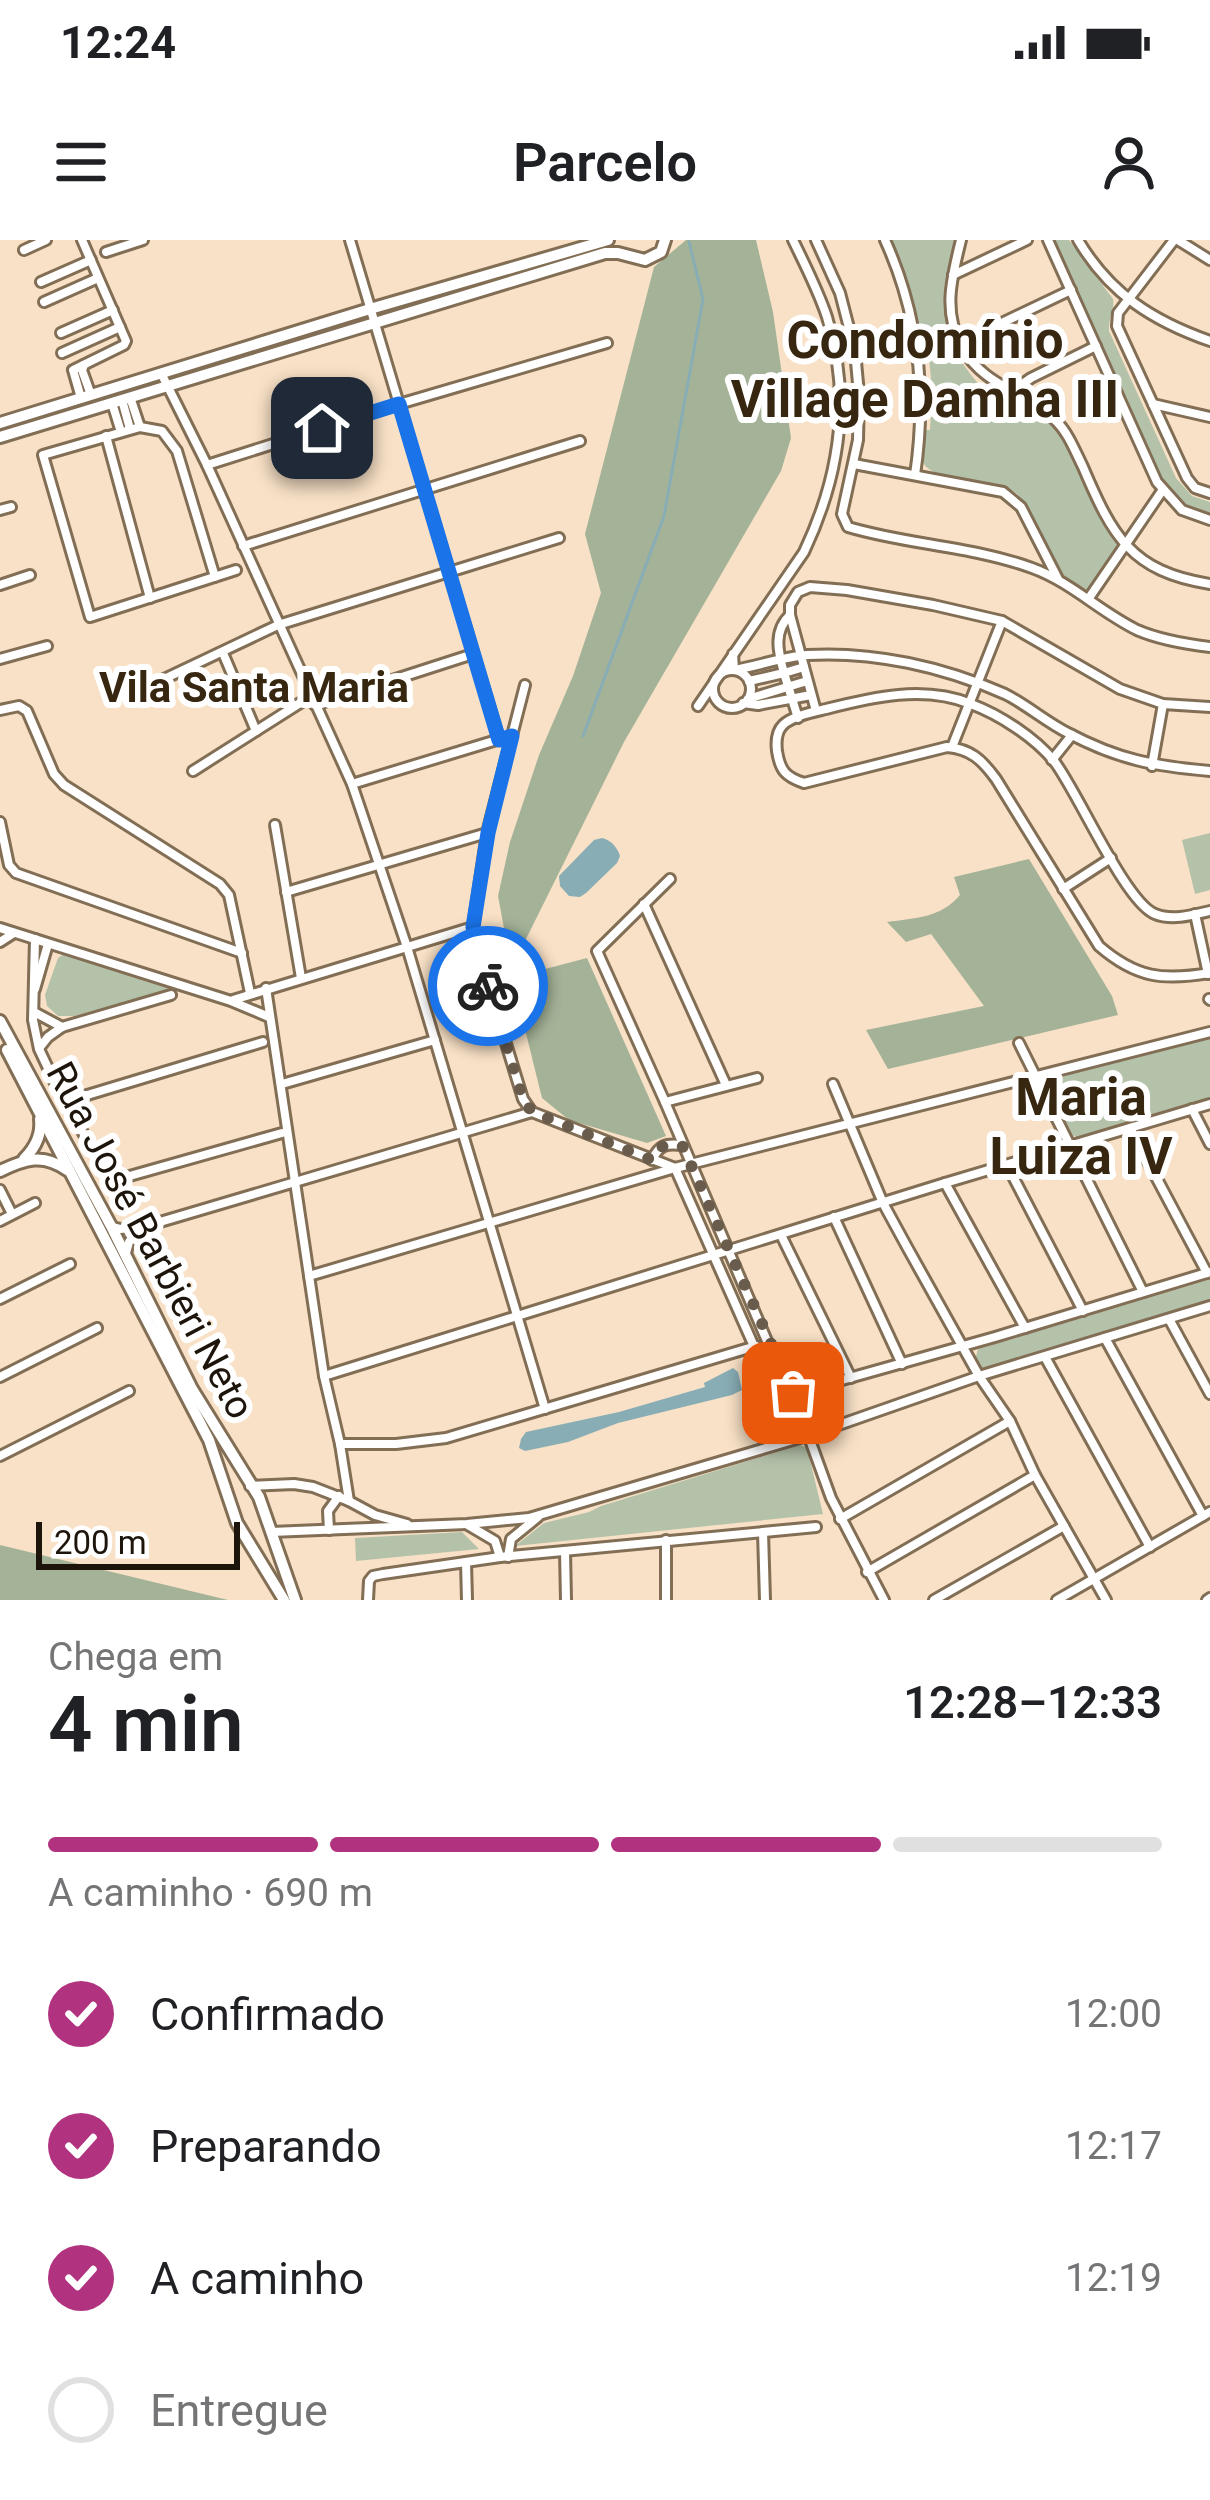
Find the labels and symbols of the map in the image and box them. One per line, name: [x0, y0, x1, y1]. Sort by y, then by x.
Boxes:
district label: Condomínio Village Damha III: [731, 311, 1119, 429]
pin: [271, 377, 373, 479]
district label: Vila Santa Maria: [99, 663, 409, 712]
courier: [428, 926, 548, 1046]
street label: Rua José Barbieri Neto: [37, 1054, 264, 1427]
district label: Maria Luiza IV: [989, 1068, 1173, 1186]
pin: [742, 1342, 844, 1444]
scale bar: [36, 1516, 240, 1569]

